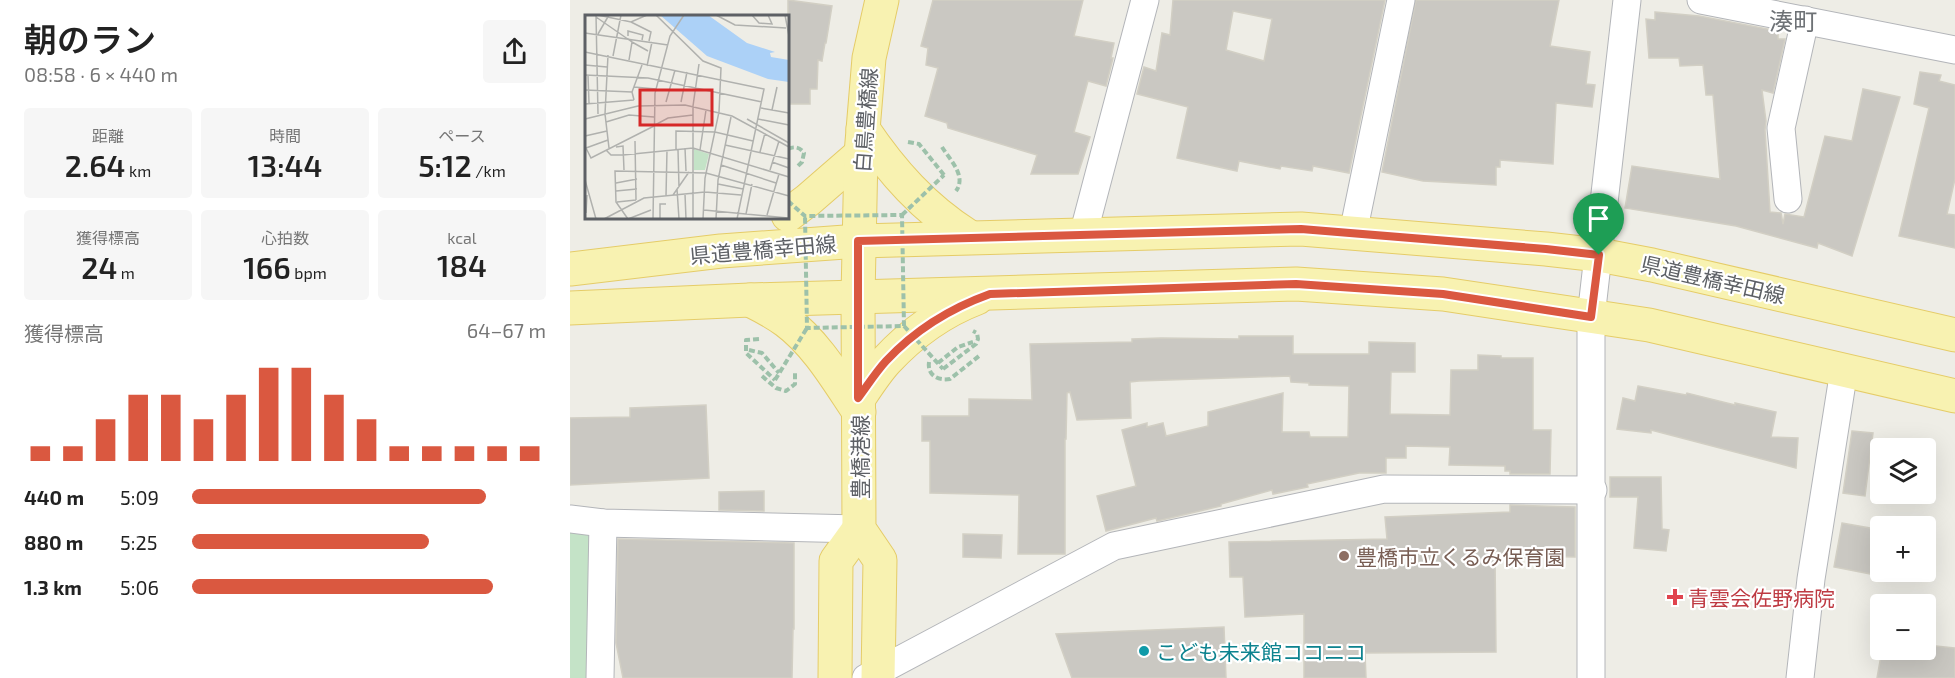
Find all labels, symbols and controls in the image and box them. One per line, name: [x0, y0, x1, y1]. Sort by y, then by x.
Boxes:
district label: 湊町: [1769, 6, 1817, 35]
inset map: [585, 15, 789, 219]
text: 朝のラン: [24, 19, 156, 59]
button: share: [483, 20, 546, 83]
text: 08:58 · 6 × 440 m: [24, 62, 178, 86]
street label: 白鳥豊橋線: [849, 67, 881, 173]
text: 距離: [92, 126, 124, 145]
text: 時間: [269, 126, 301, 145]
text: ペース: [438, 126, 486, 145]
text: 2.64: [65, 147, 125, 183]
text: 13:44: [248, 147, 322, 183]
text: 5:12: [418, 147, 472, 183]
text: km: [125, 161, 151, 180]
text: /km: [472, 161, 506, 180]
pin: [1573, 193, 1624, 255]
icon: arrive: [1582, 202, 1615, 235]
text: 獲得標高: [76, 228, 140, 247]
text: 心拍数: [261, 228, 309, 247]
text: kcal: [447, 228, 477, 247]
street label: 県道豊橋幸田線: [689, 230, 837, 268]
text: 184: [437, 247, 487, 283]
text: 24: [81, 249, 117, 285]
text: 166: [243, 249, 291, 285]
street label: 県道豊橋幸田線: [1639, 250, 1787, 308]
text: m: [117, 263, 135, 282]
text: bpm: [291, 263, 327, 282]
text: 64–67 m: [467, 318, 546, 342]
text: 獲得標高: [24, 321, 104, 345]
street label: 豊橋港線: [847, 415, 872, 499]
map controls: [1870, 438, 1936, 660]
button: layers: [1870, 438, 1936, 504]
text: 440 m: [24, 485, 84, 509]
text: 5:09: [120, 485, 159, 509]
button: +: [1870, 516, 1936, 582]
text: 880 m: [24, 530, 83, 554]
text: 5:25: [120, 530, 157, 554]
place label: 豊橋市立くるみ保育園: [1356, 544, 1566, 569]
marker: 豊橋市立くるみ保育園: [1337, 549, 1351, 563]
text: 1.3 km: [24, 575, 82, 599]
text: 5:06: [120, 575, 159, 599]
place label: 青雲会佐野病院: [1688, 585, 1835, 610]
marker: 青雲会佐野病院: [1666, 588, 1684, 606]
button: −: [1870, 594, 1936, 660]
place label: こども未来館ココニコ: [1156, 639, 1366, 664]
marker: こども未来館ココニコ: [1137, 644, 1151, 658]

